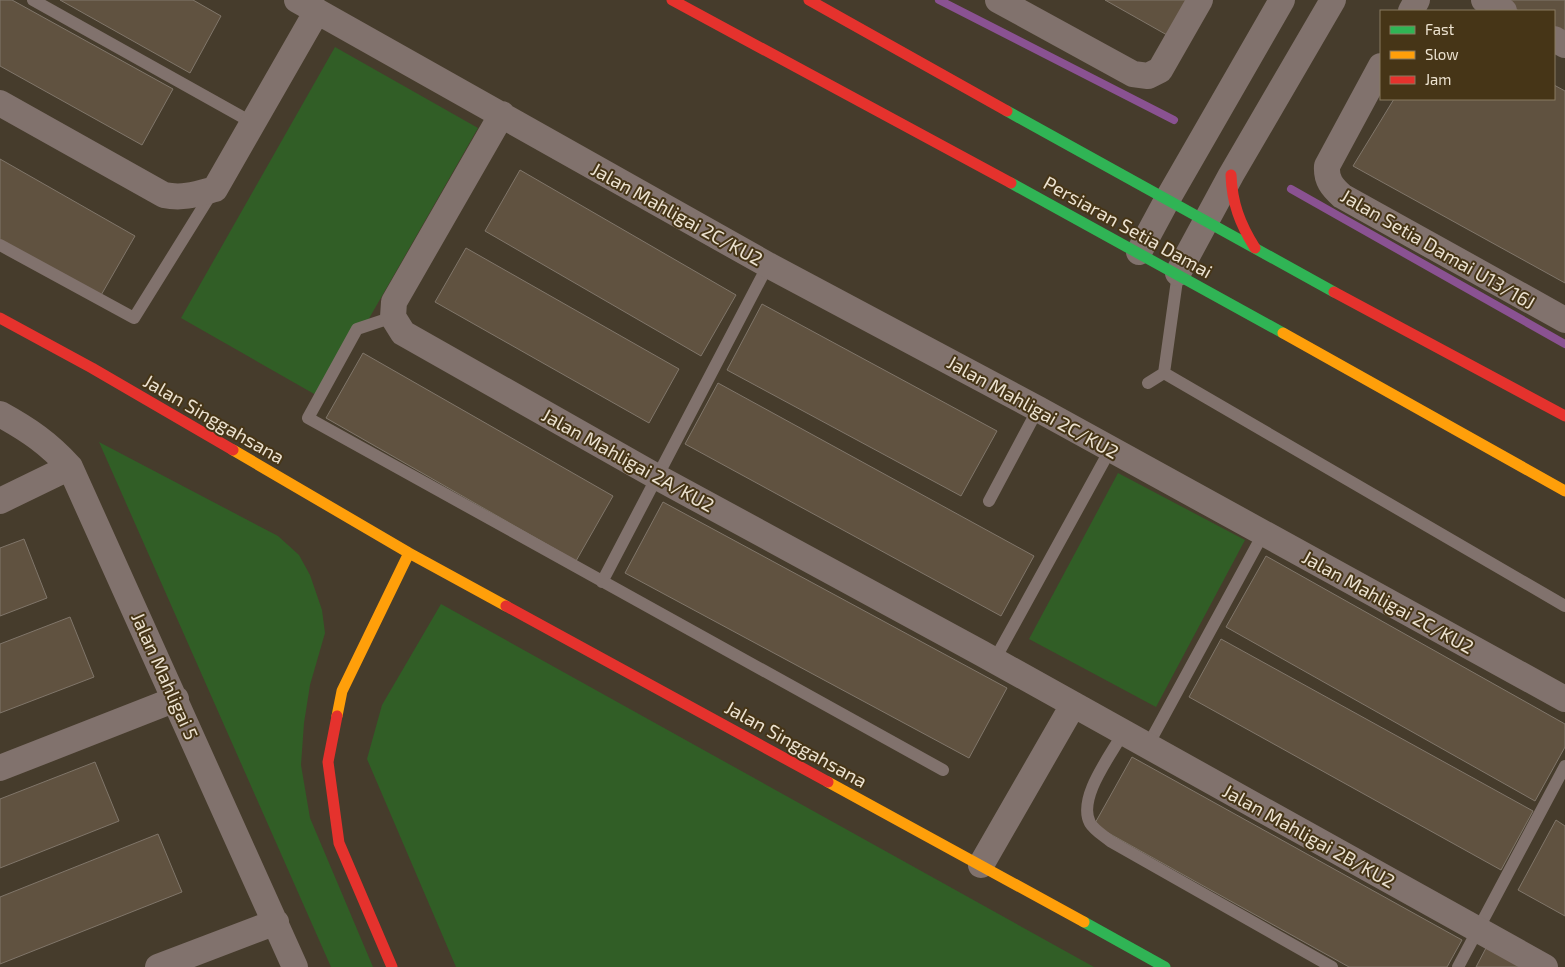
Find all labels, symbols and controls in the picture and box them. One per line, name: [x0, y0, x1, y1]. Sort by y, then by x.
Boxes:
legend: [1380, 10, 1555, 100]
text: Fast: [1425, 20, 1455, 38]
text: Slow: [1425, 45, 1459, 63]
text: Jam: [1425, 70, 1451, 88]
street label: Jalan Mahligai 2C/KU2: [587, 157, 767, 270]
street label: Persiaran Setia Damai: [1040, 171, 1217, 283]
street label: Jalan Setia Damai U13/16J: [1337, 184, 1539, 314]
street label: Jalan Mahligai 2C/KU2: [943, 350, 1123, 463]
street label: Jalan Singgahsana: [140, 369, 289, 468]
street label: Jalan Mahligai 2A/KU2: [538, 403, 718, 517]
street label: Jalan Mahligai 2C/KU2: [1298, 545, 1478, 658]
street label: Jalan Mahligai 5: [127, 609, 204, 743]
street label: Jalan Singgahsana: [721, 695, 871, 792]
street label: Jalan Mahligai 2B/KU2: [1219, 779, 1399, 892]

